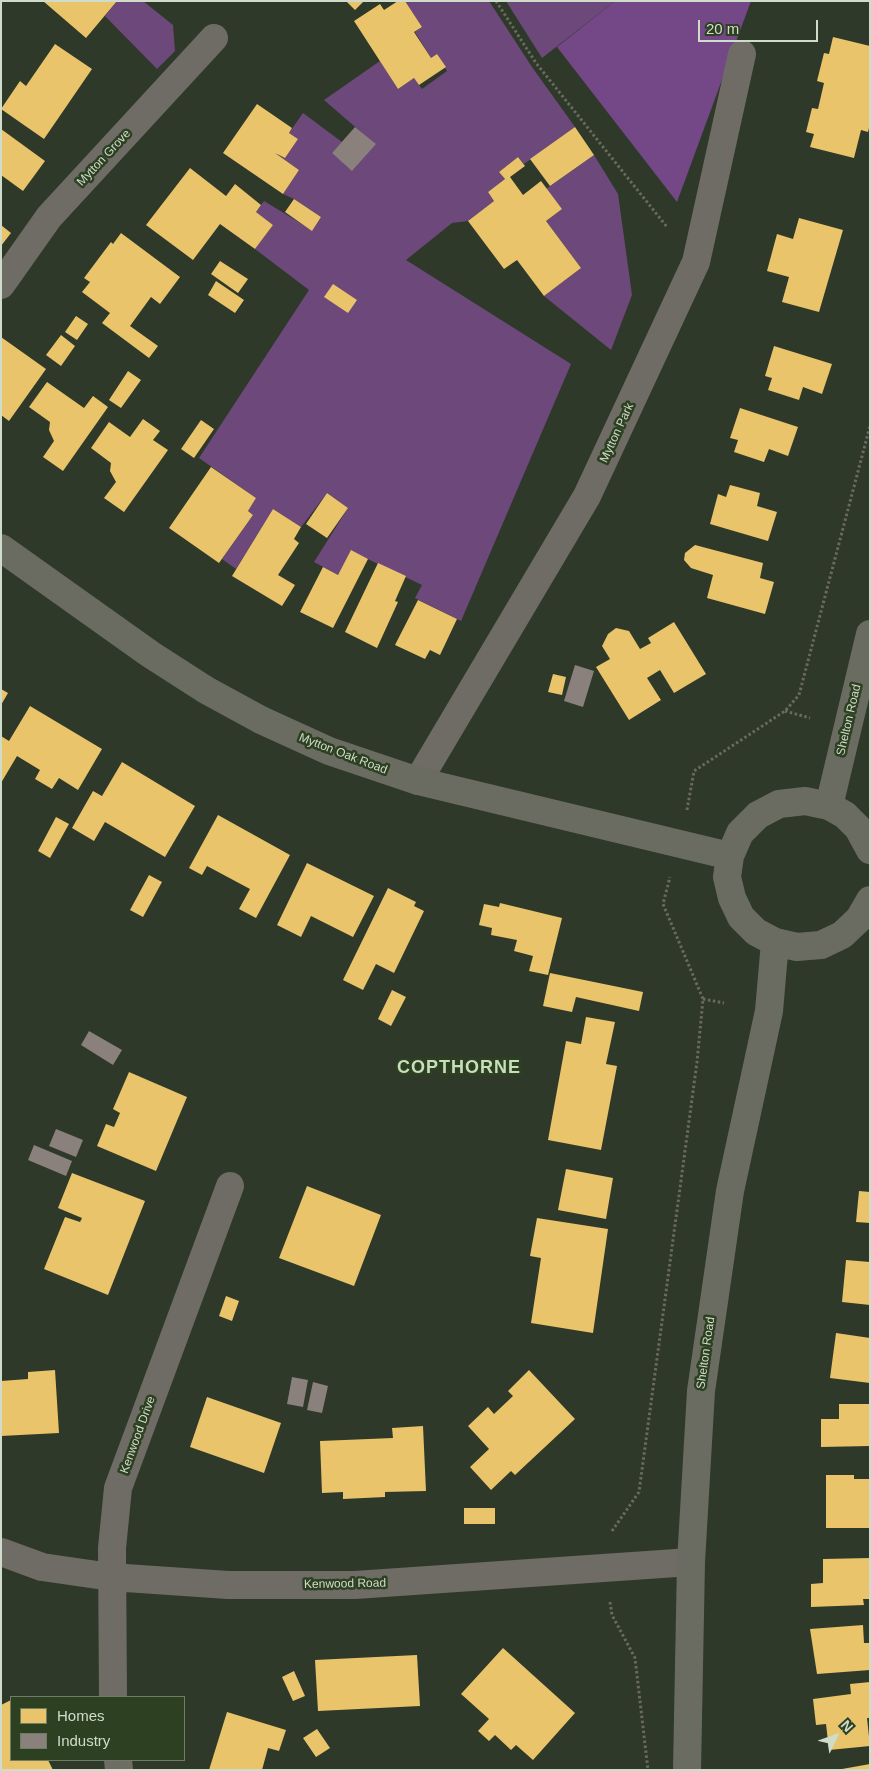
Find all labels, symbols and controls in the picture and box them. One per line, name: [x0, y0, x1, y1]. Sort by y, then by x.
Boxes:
scale bar: [701, 10, 821, 42]
text: 20 m: [706, 20, 739, 37]
street label: Mytton Grove: [74, 127, 134, 189]
street label: Mytton Park: [597, 401, 637, 465]
street label: Shelton Road: [834, 683, 864, 757]
street label: Mytton Oak Road: [297, 731, 389, 777]
district label: COPTHORNE: [396, 1057, 522, 1079]
street label: Shelton Road: [694, 1316, 718, 1390]
street label: Kenwood Drive: [117, 1394, 159, 1476]
street label: Kenwood Road: [304, 1576, 386, 1592]
legend: [10, 1696, 185, 1761]
text: Homes: [57, 1707, 105, 1724]
north arrow: [811, 1711, 861, 1761]
text: N: [838, 1717, 856, 1735]
text: Industry: [57, 1732, 110, 1749]

